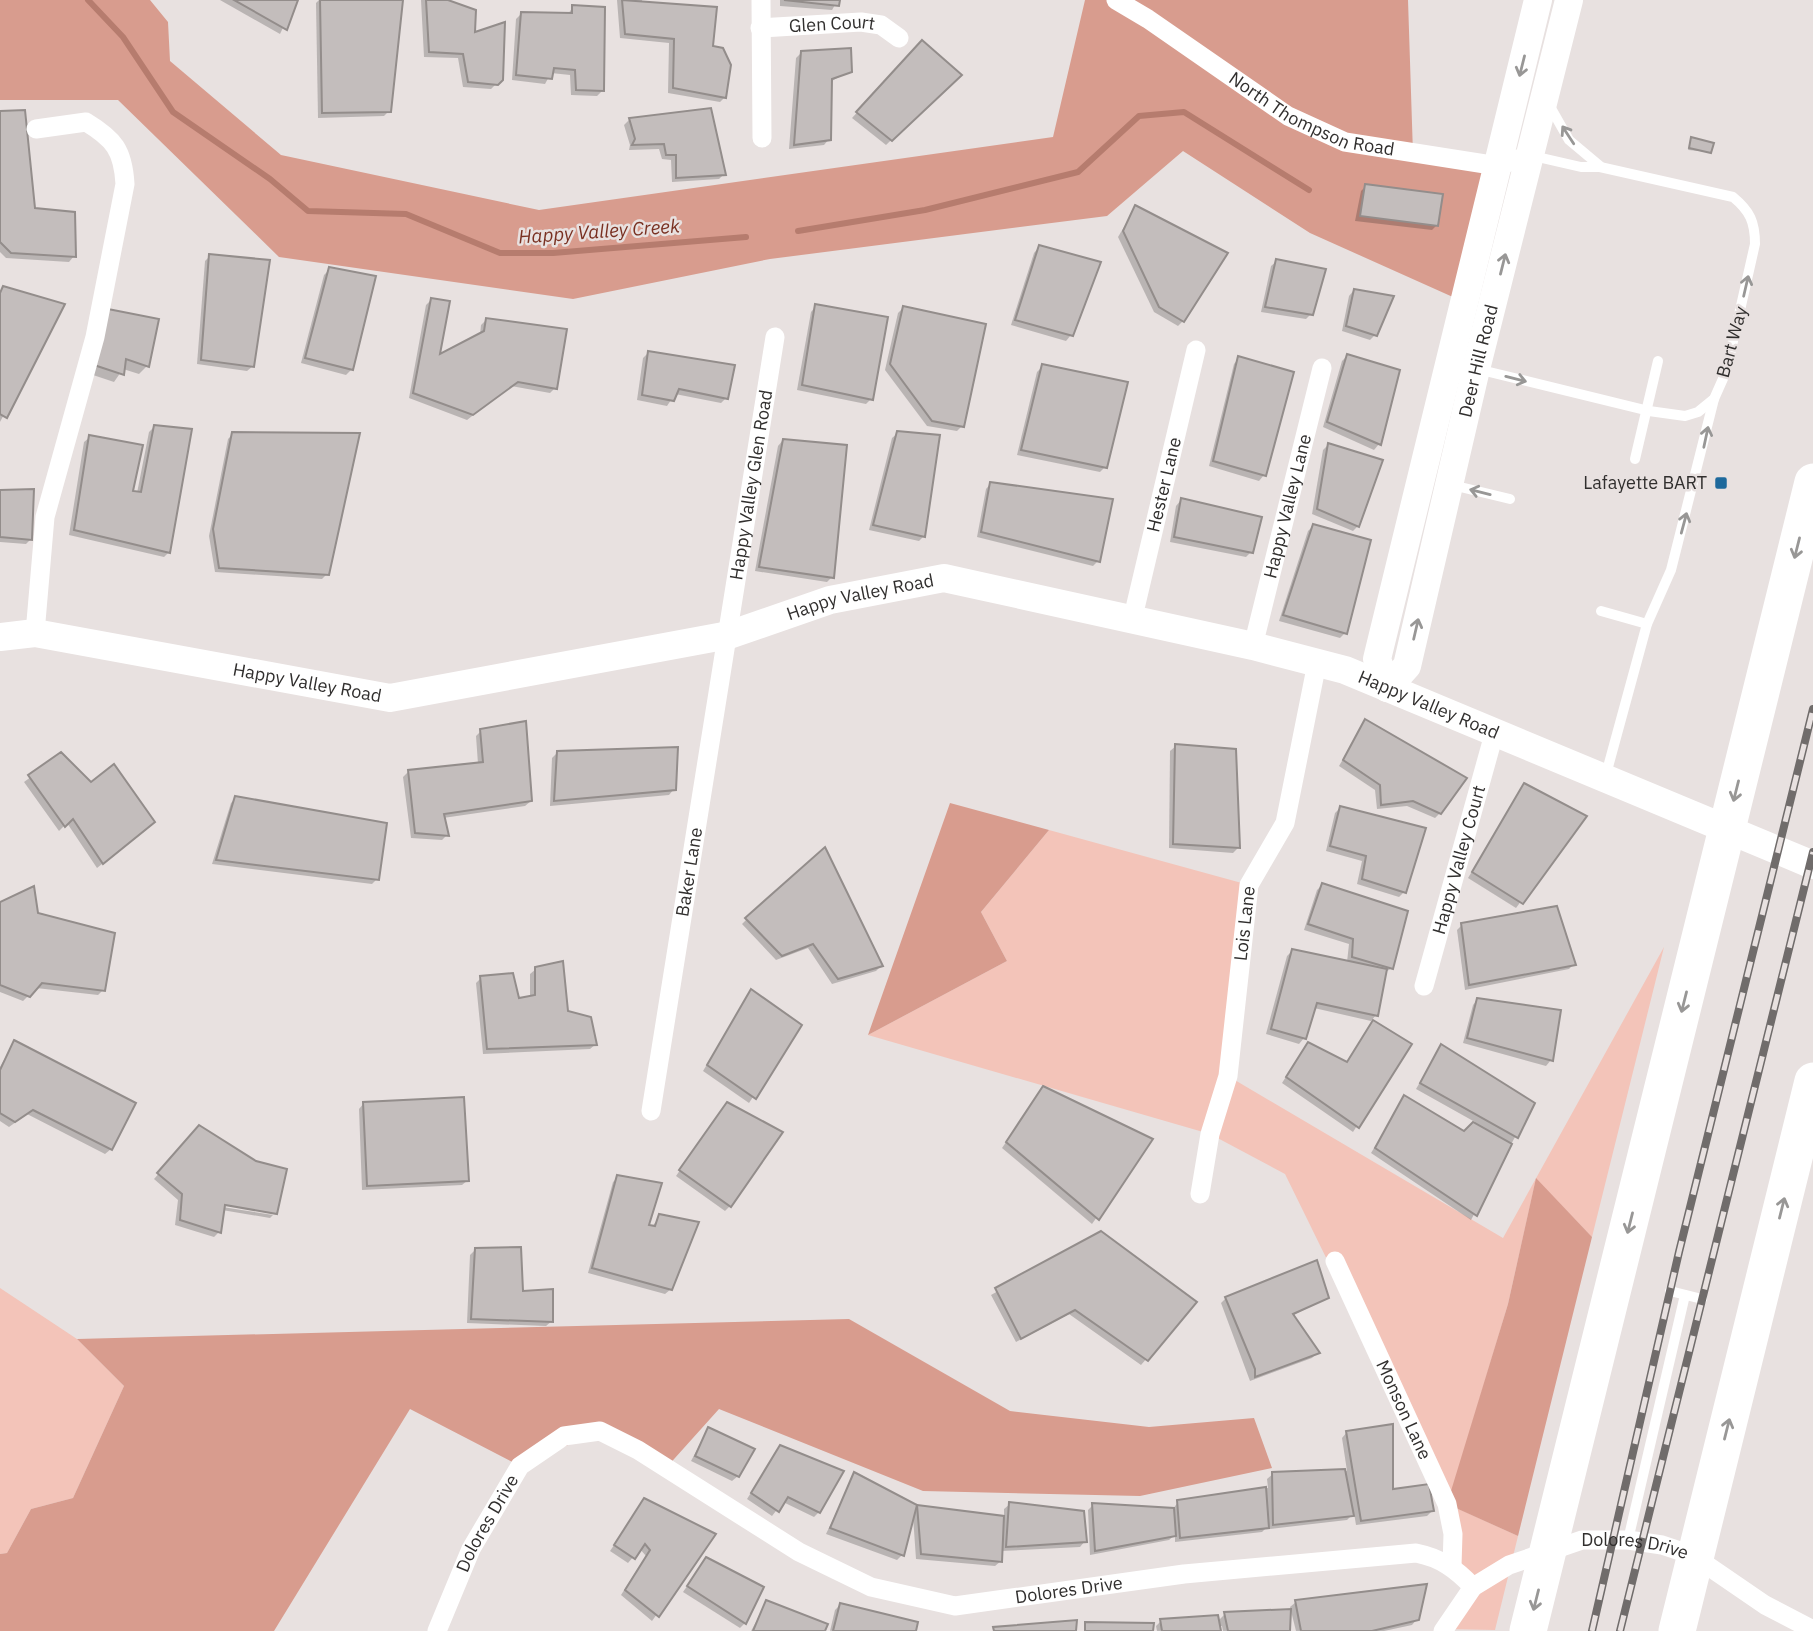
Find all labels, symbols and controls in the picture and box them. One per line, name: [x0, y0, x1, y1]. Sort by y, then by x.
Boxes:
street label: Glen Court: [788, 10, 877, 37]
one-way arrow: [1515, 54, 1528, 77]
street label: North Thompson Road: [1225, 67, 1396, 161]
one-way arrow: [1560, 126, 1574, 146]
water label: Happy Valley Creek: [518, 213, 682, 249]
one-way arrow: [1497, 253, 1510, 276]
one-way arrow: [1740, 275, 1753, 298]
street label: Deer Hill Road: [1453, 302, 1503, 420]
street label: Bart Way: [1711, 304, 1752, 380]
one-way arrow: [1504, 373, 1527, 386]
street label: Happy Valley Glen Road: [724, 388, 777, 582]
one-way arrow: [1699, 426, 1713, 449]
street label: Happy Valley Lane: [1258, 431, 1316, 581]
street label: Hester Lane: [1141, 435, 1186, 534]
place label: Lafayette BART: [1583, 471, 1707, 494]
marker: Lafayette BART: [1713, 475, 1729, 491]
one-way arrow: [1469, 485, 1492, 498]
one-way arrow: [1678, 512, 1691, 535]
one-way arrow: [1789, 537, 1802, 559]
street label: Happy Valley Road: [783, 568, 936, 625]
one-way arrow: [1410, 618, 1423, 641]
street label: Happy Valley Road: [231, 657, 383, 707]
street label: Happy Valley Road: [1355, 665, 1503, 744]
one-way arrow: [1729, 779, 1742, 802]
street label: Happy Valley Court: [1427, 782, 1490, 937]
street label: Baker Lane: [670, 826, 707, 918]
street label: Lois Lane: [1229, 885, 1260, 962]
one-way arrow: [1677, 990, 1690, 1013]
one-way arrow: [1775, 1197, 1789, 1220]
one-way arrow: [1623, 1211, 1636, 1234]
street label: Monson Lane: [1371, 1356, 1437, 1463]
one-way arrow: [1721, 1418, 1734, 1441]
street label: Dolores Drive: [451, 1470, 523, 1575]
street label: Dolores Drive: [1581, 1528, 1692, 1564]
street label: Dolores Drive: [1014, 1571, 1124, 1608]
one-way arrow: [1529, 1588, 1542, 1611]

